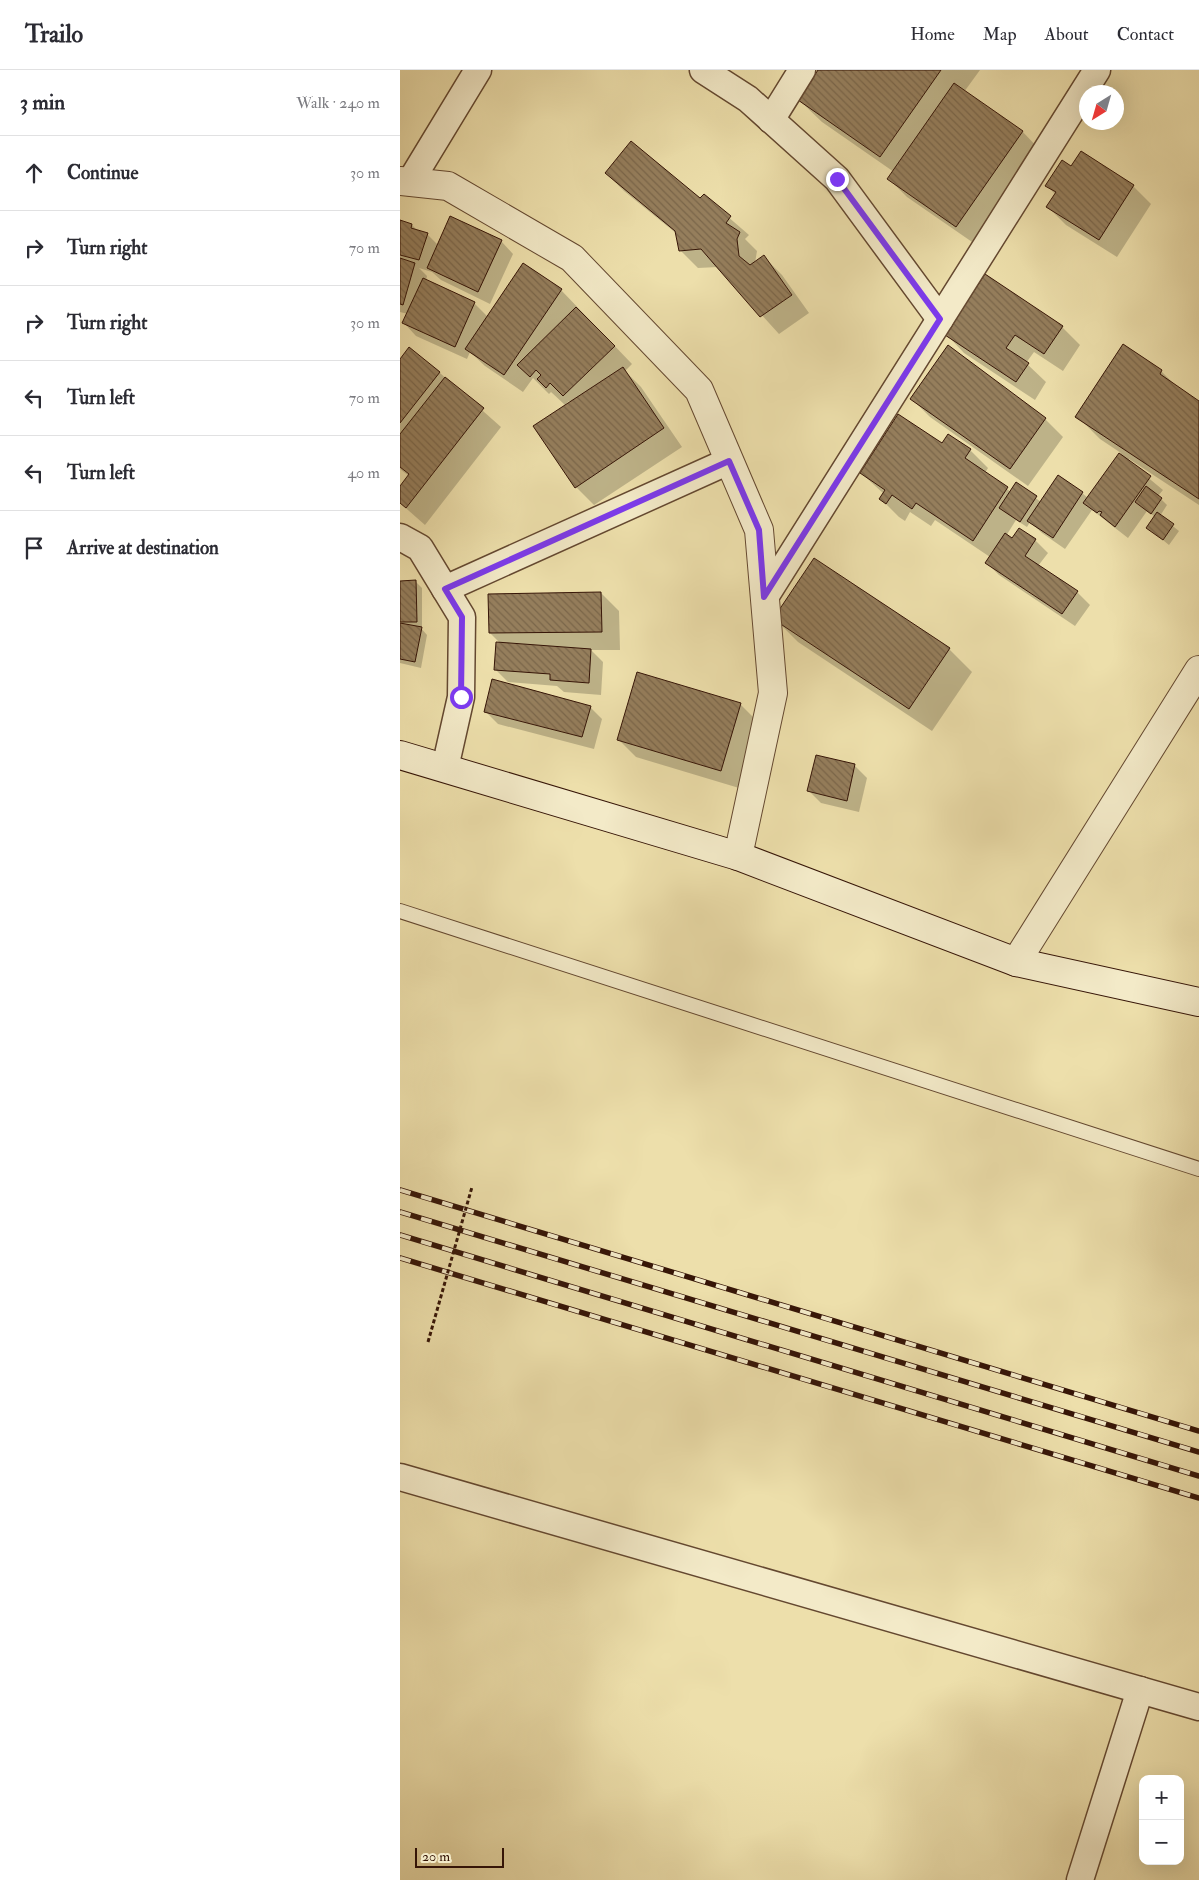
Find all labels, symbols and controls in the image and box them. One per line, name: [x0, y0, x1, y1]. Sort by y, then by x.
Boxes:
text: Trailo: [25, 19, 83, 50]
text: Home: [910, 23, 955, 46]
text: Map: [983, 23, 1017, 46]
text: About: [1045, 23, 1089, 46]
text: Contact: [1117, 23, 1174, 46]
north arrow: [1079, 85, 1124, 130]
text: 3 min: [20, 89, 65, 116]
text: Walk · 240 m: [296, 93, 380, 113]
icon: ahead: [20, 159, 48, 187]
text: Continue: [67, 161, 138, 185]
text: 30 m: [350, 163, 380, 183]
route end: [826, 168, 849, 191]
icon: right: [20, 234, 48, 262]
text: Turn right: [67, 236, 147, 260]
text: 70 m: [349, 238, 380, 258]
icon: right: [20, 309, 48, 337]
text: Turn right: [67, 311, 147, 335]
text: 30 m: [350, 313, 380, 333]
icon: left: [20, 384, 48, 412]
text: Turn left: [67, 386, 135, 410]
text: 70 m: [349, 388, 380, 408]
icon: left: [20, 459, 48, 487]
text: Turn left: [67, 461, 135, 485]
text: 40 m: [347, 463, 380, 483]
icon: arrive: [20, 534, 48, 562]
text: Arrive at destination: [67, 536, 219, 560]
route start: [450, 686, 473, 709]
map controls: [1139, 1775, 1184, 1865]
button: +: [1139, 1775, 1184, 1820]
button: −: [1139, 1820, 1184, 1865]
scale bar: [415, 1845, 504, 1868]
text: 20 m: [422, 1848, 450, 1865]

